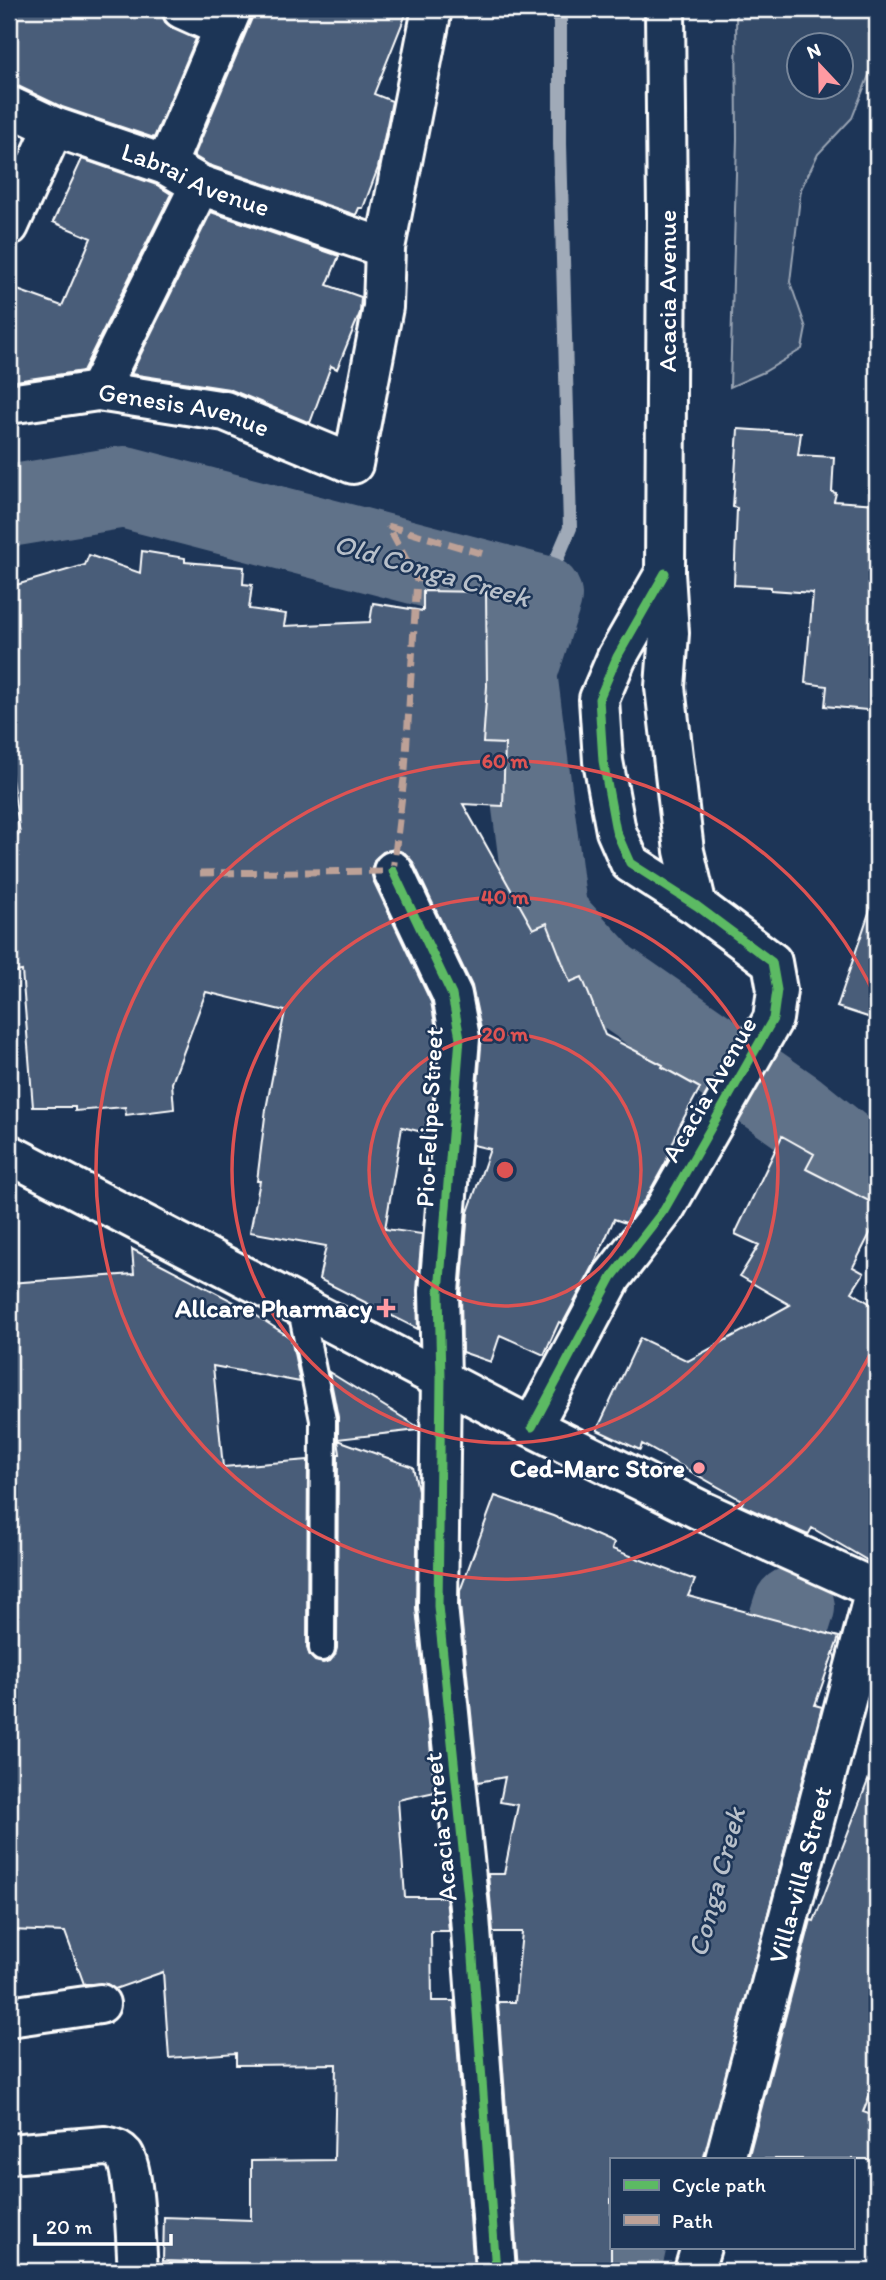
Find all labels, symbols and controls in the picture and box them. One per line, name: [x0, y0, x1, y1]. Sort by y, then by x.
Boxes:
north arrow: [784, 32, 854, 102]
text: N: [804, 38, 824, 64]
street label: Labrai Avenue: [117, 135, 274, 224]
street label: Acacia Avenue: [651, 210, 683, 372]
street label: Genesis Avenue: [96, 375, 274, 444]
water label: Old Conga Creek: [330, 526, 535, 615]
text: 60 m: [482, 748, 529, 773]
text: 40 m: [481, 884, 529, 909]
street label: Acacia Avenue: [654, 1011, 764, 1167]
text: 20 m: [482, 1021, 529, 1046]
street label: Pio Felipe Street: [408, 1026, 450, 1208]
centre of rings: [493, 1158, 517, 1182]
place label: Allcare Pharmacy: [174, 1292, 373, 1324]
marker: Allcare Pharmacy: [378, 1300, 394, 1316]
place label: Ced-Marc Store: [510, 1452, 685, 1484]
marker: Ced-Marc Store: [691, 1460, 707, 1476]
street label: Acacia Street: [416, 1751, 464, 1903]
street label: Villa-villa Street: [761, 1782, 839, 1967]
water label: Conga Creek: [680, 1802, 753, 1960]
legend: [610, 2158, 854, 2248]
text: Cycle path: [672, 2172, 766, 2197]
scale bar: [35, 2203, 172, 2247]
text: Path: [672, 2208, 713, 2233]
text: 20 m: [46, 2214, 93, 2239]

